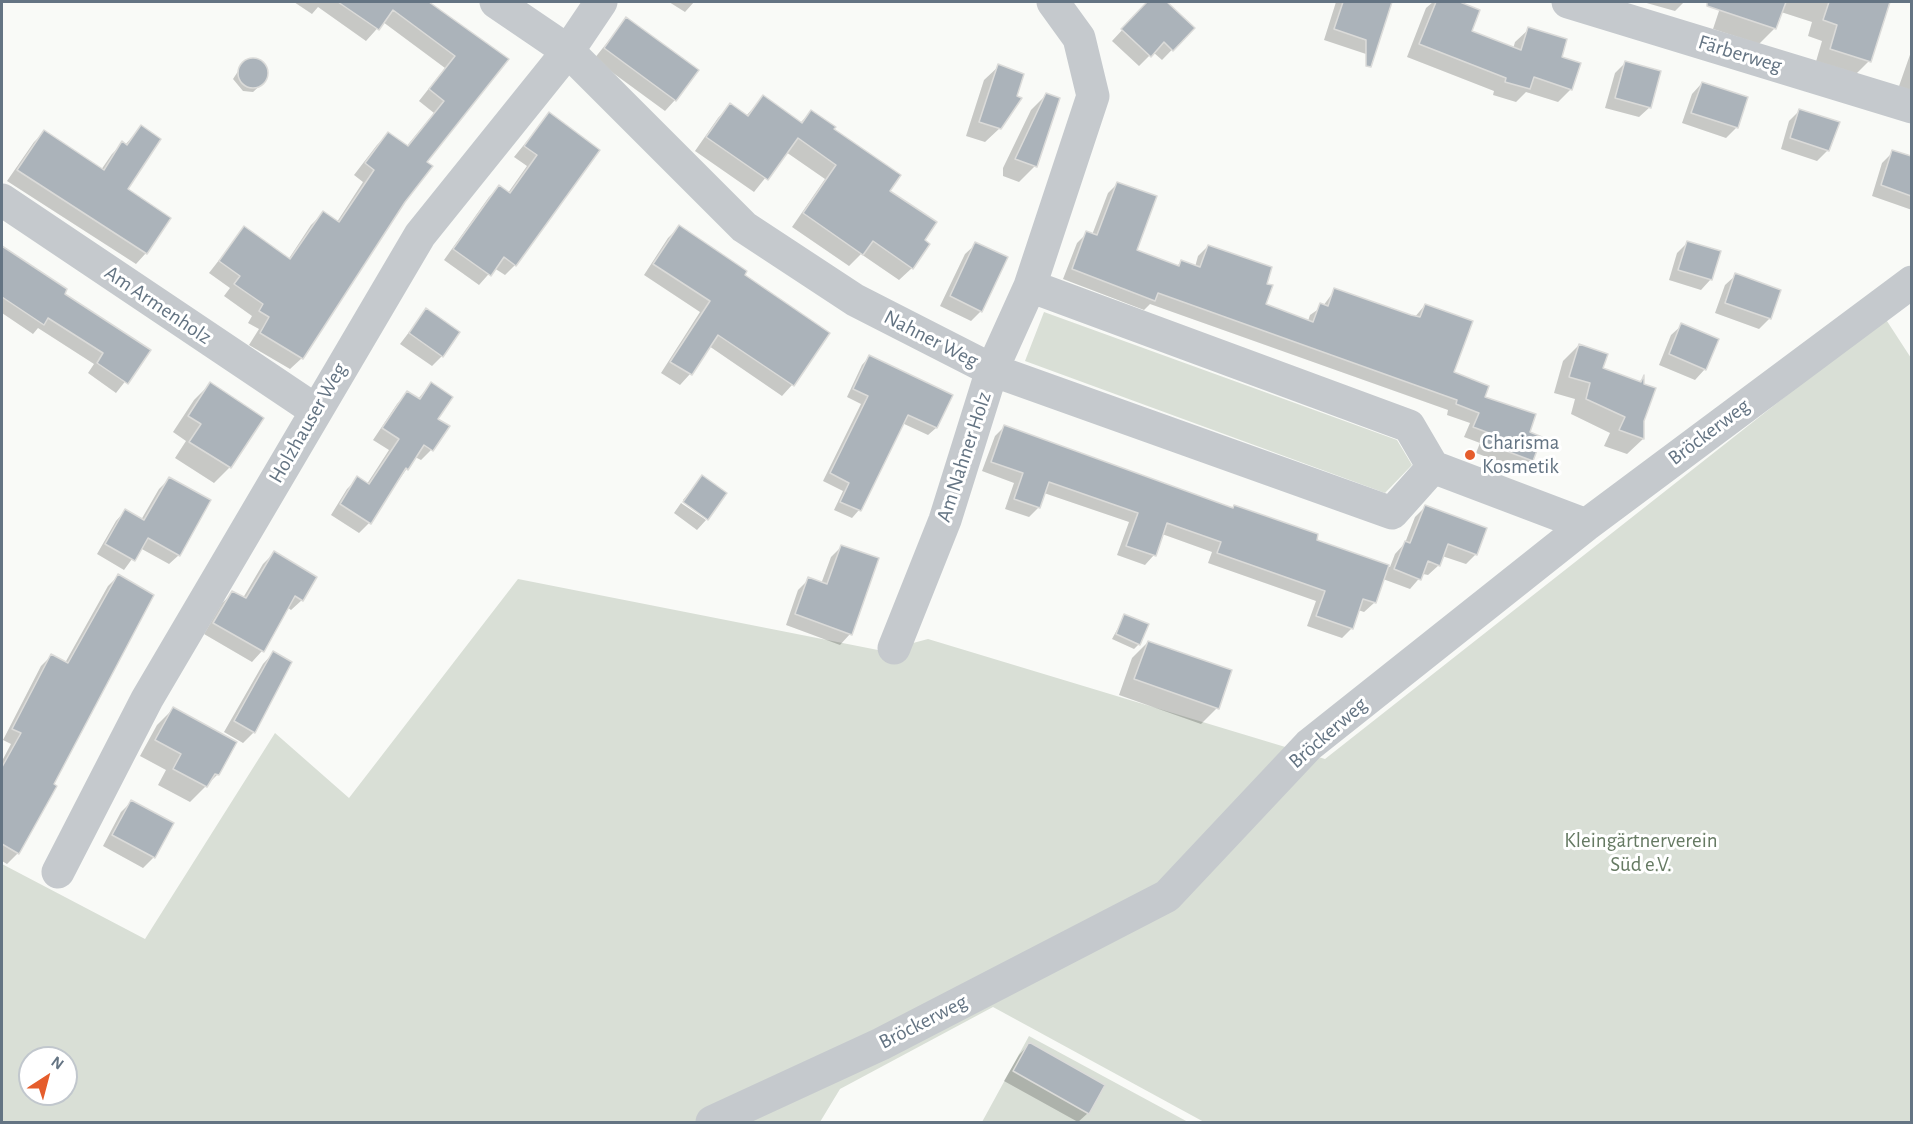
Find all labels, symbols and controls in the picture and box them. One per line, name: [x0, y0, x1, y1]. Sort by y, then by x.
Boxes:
street label: Färberweg: [1695, 29, 1785, 79]
street label: Am Armenholz: [100, 260, 216, 350]
street label: Nahner Weg: [880, 304, 982, 374]
street label: Holzhauser Weg: [263, 358, 353, 488]
street label: Am Nahner Holz: [931, 389, 997, 525]
street label: Bröckerweg: [1663, 393, 1755, 471]
place label: Charisma Kosmetik: [1482, 430, 1559, 480]
marker: Charisma Kosmetik: [1463, 448, 1477, 462]
street label: Bröckerweg: [1284, 692, 1372, 774]
park label: Kleingärtnerverein Süd e.V.: [1564, 828, 1718, 878]
street label: Bröckerweg: [875, 989, 971, 1055]
north arrow: [18, 1046, 78, 1106]
text: N: [48, 1053, 67, 1073]

